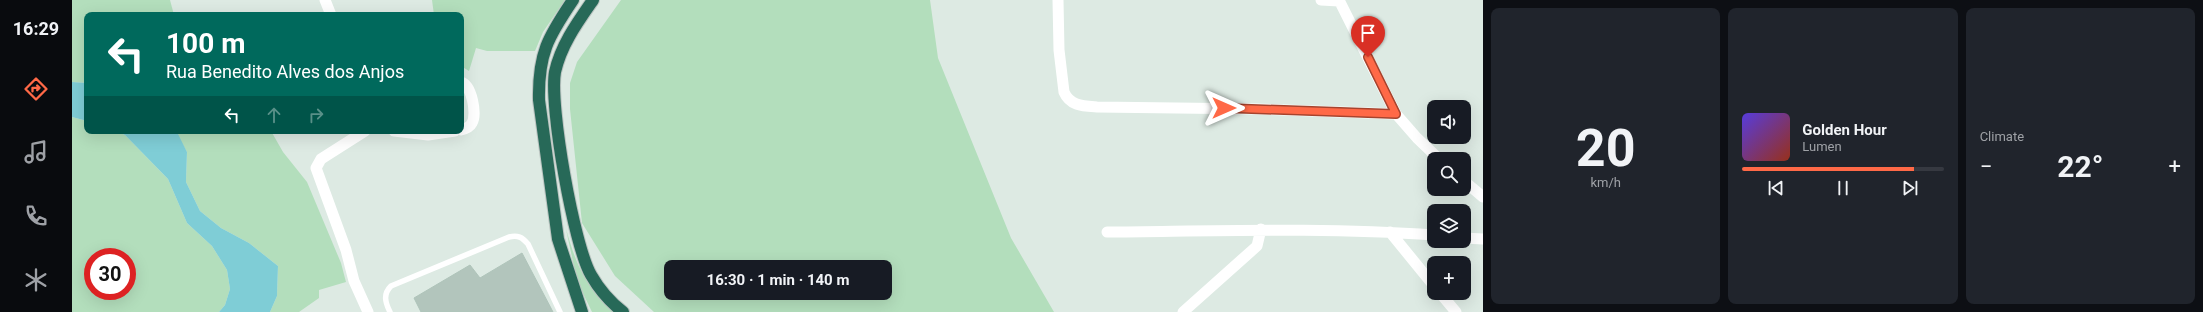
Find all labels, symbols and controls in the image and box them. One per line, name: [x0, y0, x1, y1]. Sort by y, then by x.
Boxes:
pin: [1351, 16, 1385, 57]
text: 16:29: [13, 18, 59, 39]
icon: arrive: [1357, 22, 1379, 44]
text: 100 m: [166, 27, 245, 60]
icon: left: [100, 28, 152, 80]
text: Rua Benedito Alves dos Anjos: [166, 61, 404, 82]
icon: directions: [22, 75, 50, 103]
position arrow: [1203, 87, 1245, 129]
map controls: [1427, 100, 1471, 300]
button: sound: [1427, 100, 1471, 144]
icon: left: [221, 104, 243, 126]
icon: ahead: [263, 104, 285, 126]
icon: right: [305, 104, 327, 126]
text: 20: [1576, 118, 1636, 179]
text: Golden Hour: [1802, 121, 1887, 139]
text: Climate: [1980, 129, 2024, 144]
icon: music: [22, 138, 50, 166]
text: Lumen: [1802, 139, 1842, 154]
text: 22°: [2057, 149, 2103, 184]
button: search: [1427, 152, 1471, 196]
text: −: [1980, 154, 1992, 179]
text: +: [2169, 154, 2181, 179]
text: km/h: [1590, 175, 1621, 190]
icon: previous: [1765, 177, 1787, 199]
icon: pause: [1832, 177, 1854, 199]
icon: next: [1899, 177, 1921, 199]
icon: phone: [22, 202, 50, 230]
button: layers: [1427, 204, 1471, 248]
speed limit sign: 30: [84, 248, 136, 300]
button: +: [1427, 256, 1471, 300]
icon: climate: [22, 266, 50, 294]
text: 16:30 · 1 min · 140 m: [707, 271, 849, 289]

